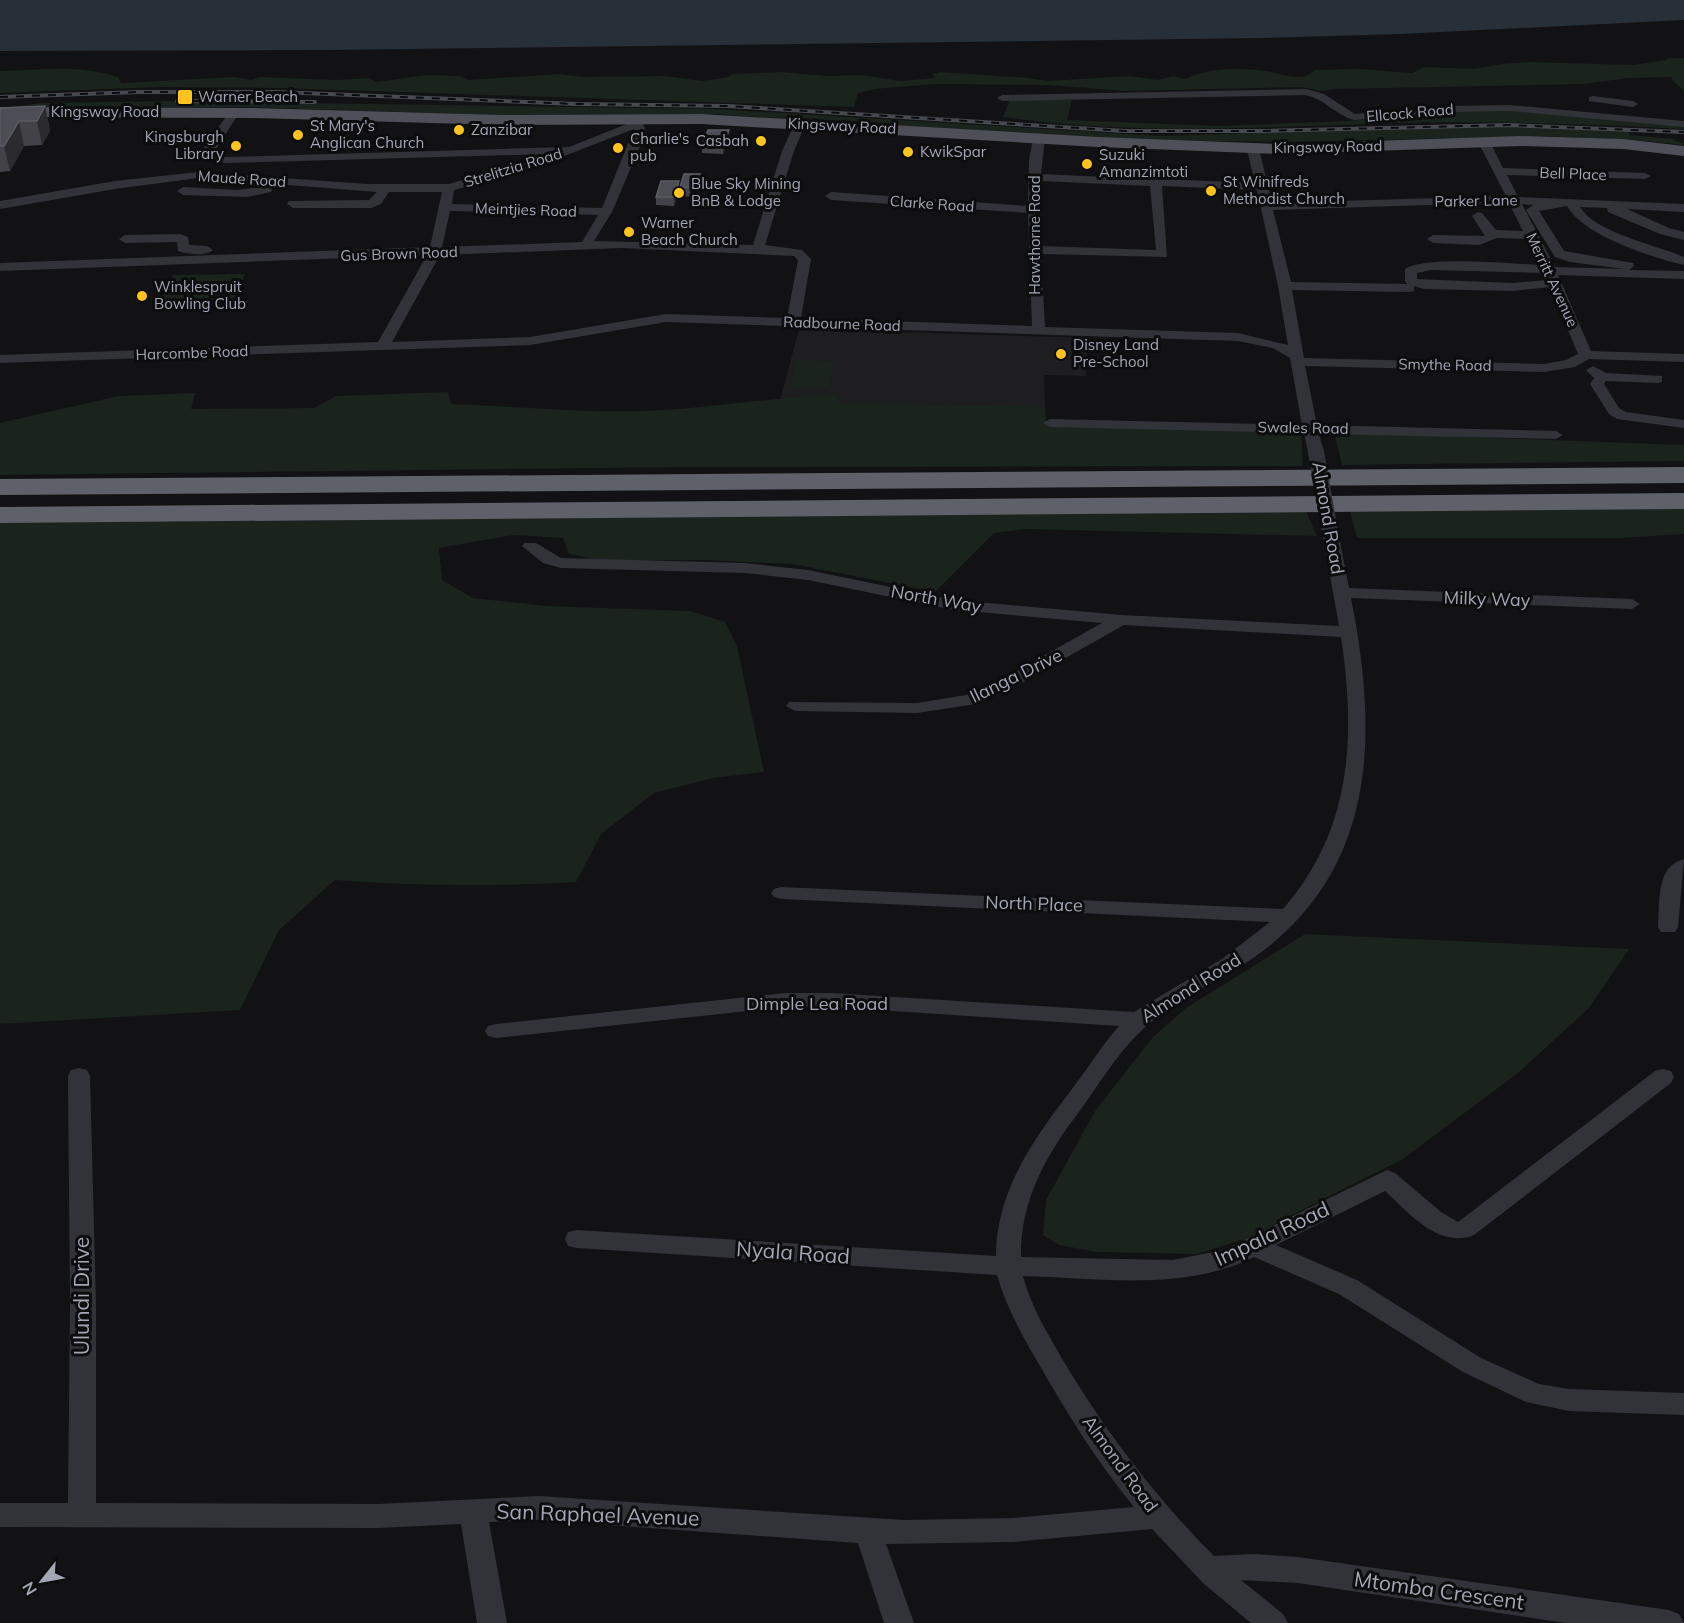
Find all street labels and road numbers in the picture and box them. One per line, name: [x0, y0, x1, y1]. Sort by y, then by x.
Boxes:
street label: Ellcock Road: [1365, 99, 1454, 126]
street label: Kingsway Road: [51, 102, 159, 121]
street label: Kingsway Road: [787, 113, 897, 138]
street label: Kingsway Road: [1273, 136, 1382, 157]
street label: Strelitzia Road: [462, 144, 564, 191]
street label: Bell Place: [1539, 163, 1607, 184]
street label: Maude Road: [197, 166, 287, 191]
street label: Hawthorne Road: [1025, 175, 1044, 295]
street label: Parker Lane: [1434, 190, 1518, 211]
street label: Clarke Road: [889, 191, 975, 216]
street label: Meintjies Road: [475, 198, 577, 221]
street label: Merritt Avenue: [1522, 230, 1583, 330]
street label: Gus Brown Road: [340, 242, 458, 265]
street label: Radbourne Road: [783, 312, 901, 335]
street label: Harcombe Road: [135, 341, 249, 364]
street label: Smythe Road: [1398, 354, 1492, 375]
street label: Swales Road: [1257, 417, 1349, 438]
street label: Almond Road: [1307, 460, 1350, 576]
street label: North Way: [889, 579, 984, 618]
street label: Milky Way: [1443, 585, 1531, 612]
street label: Ilanga Drive: [966, 643, 1066, 708]
street label: North Place: [985, 890, 1083, 917]
street label: Almond Road: [1136, 948, 1245, 1027]
street label: Dimple Lea Road: [746, 992, 888, 1015]
street label: Impala Road: [1210, 1195, 1333, 1271]
street label: Nyala Road: [735, 1235, 851, 1269]
street label: Ulundi Drive: [68, 1237, 94, 1355]
street label: Almond Road: [1078, 1411, 1163, 1516]
street label: San Raphael Avenue: [496, 1497, 700, 1531]
street label: Mtomba Crescent: [1352, 1565, 1526, 1615]

